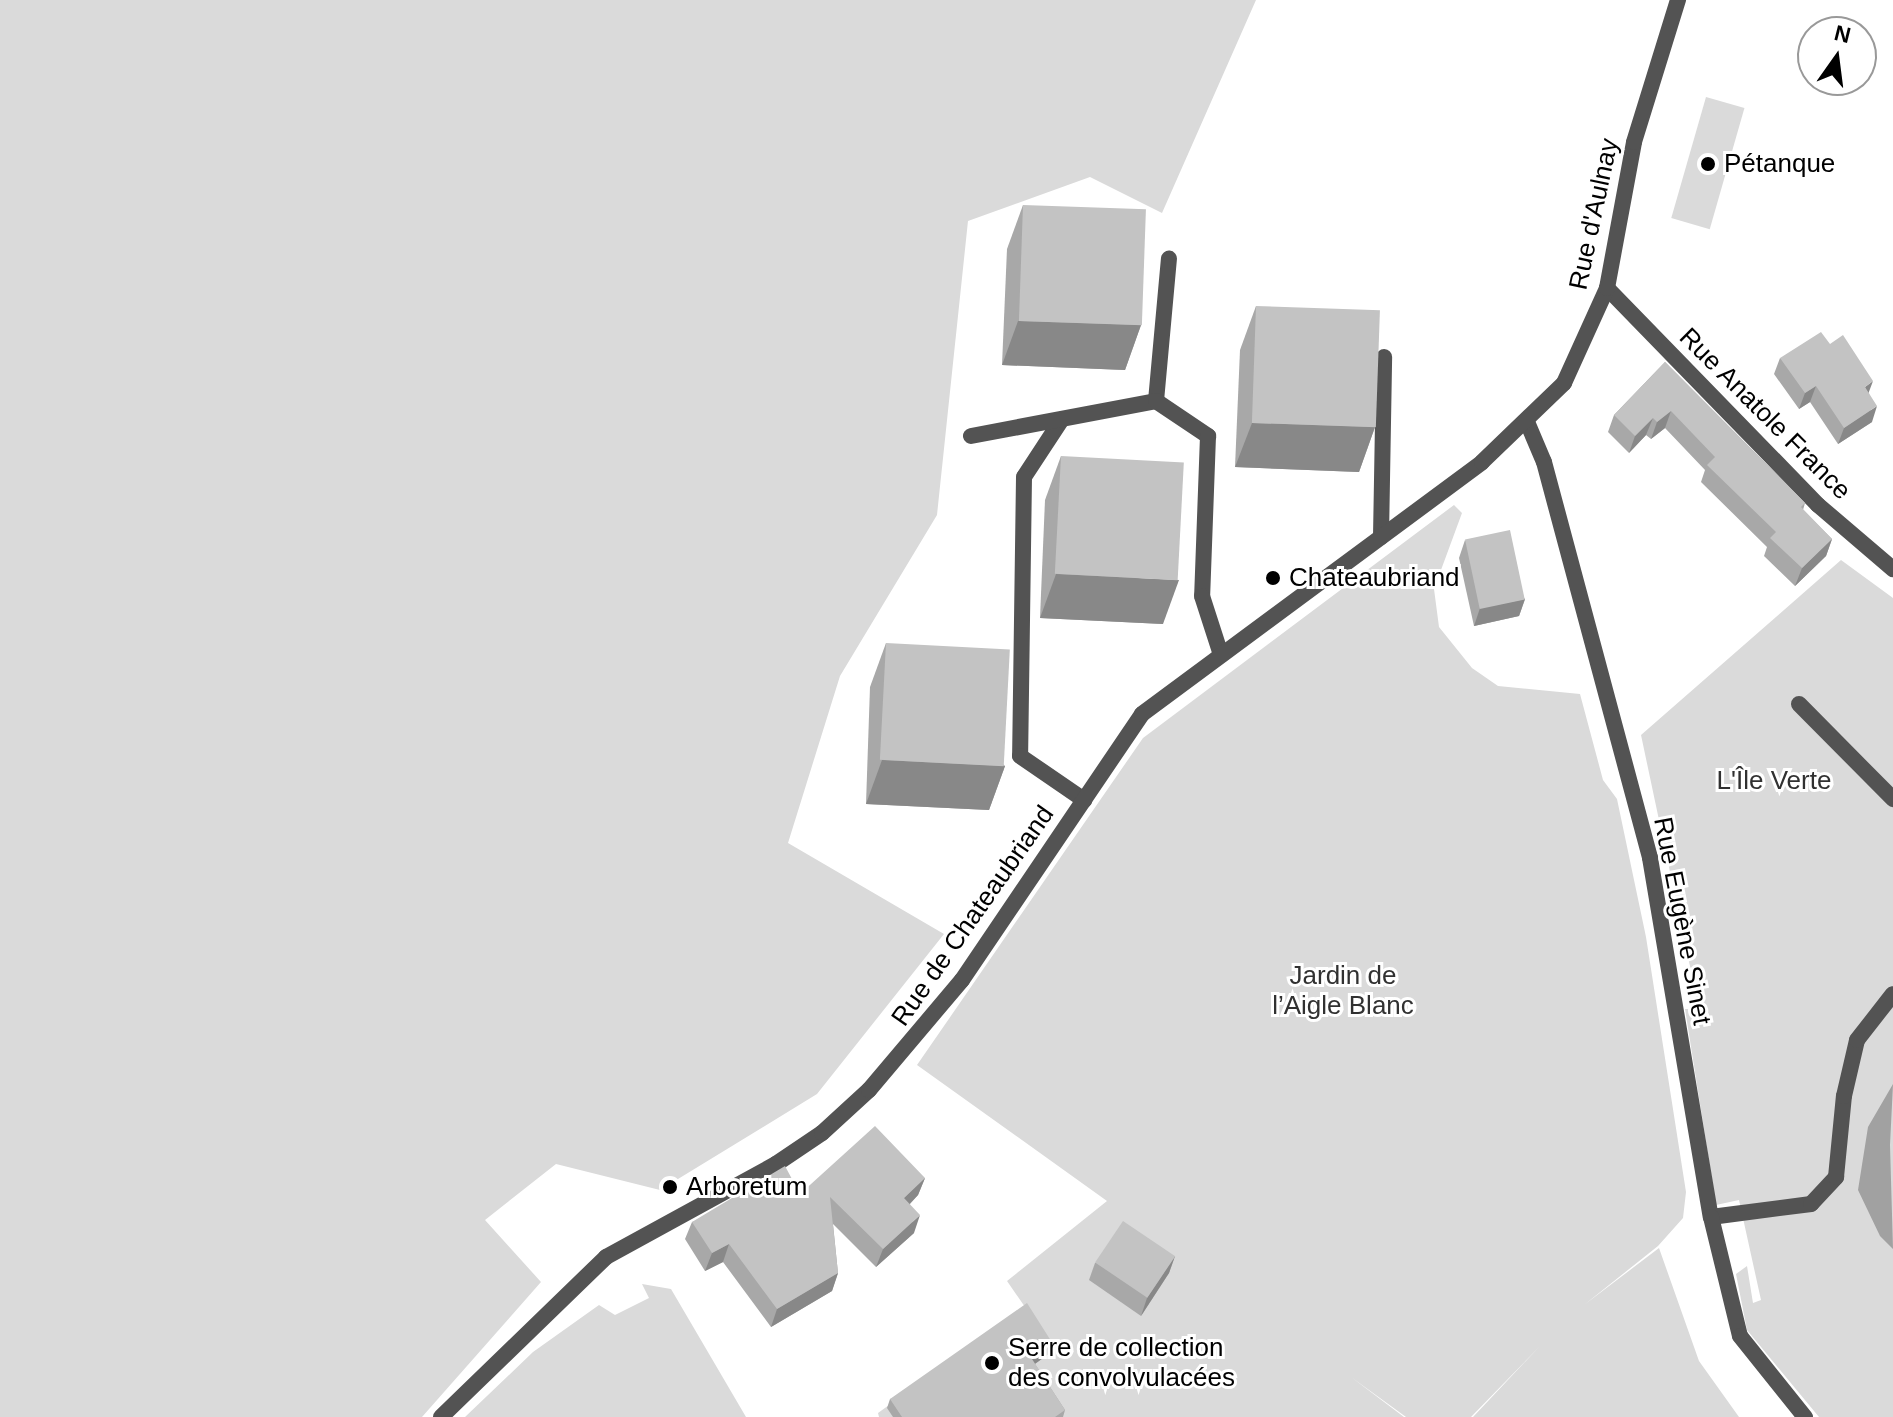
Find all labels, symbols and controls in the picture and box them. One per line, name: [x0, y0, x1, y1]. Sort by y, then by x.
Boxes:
north arrow: [1797, 16, 1877, 96]
text: N: [1832, 20, 1853, 48]
street label: Rue d'Aulnay: [1563, 136, 1625, 292]
place label: Pétanque: [1724, 148, 1835, 180]
marker: Pétanque: [1699, 155, 1717, 173]
street label: Rue Anatole France: [1672, 321, 1858, 507]
place label: Chateaubriand: [1289, 562, 1460, 594]
marker: Chateaubriand: [1264, 569, 1282, 587]
park label: L'Île Verte: [1717, 765, 1831, 797]
street label: Rue de Chateaubriand: [885, 800, 1061, 1032]
street label: Rue Eugène Sinet: [1647, 814, 1717, 1028]
park label: Jardin de l’Aigle Blanc: [1272, 960, 1414, 1022]
place label: Arboretum: [686, 1171, 807, 1203]
marker: Arboretum: [661, 1178, 679, 1196]
place label: Serre de collection des convolvulacées: [1008, 1332, 1235, 1394]
marker: Serre de collection des convolvulacées: [983, 1354, 1001, 1372]

